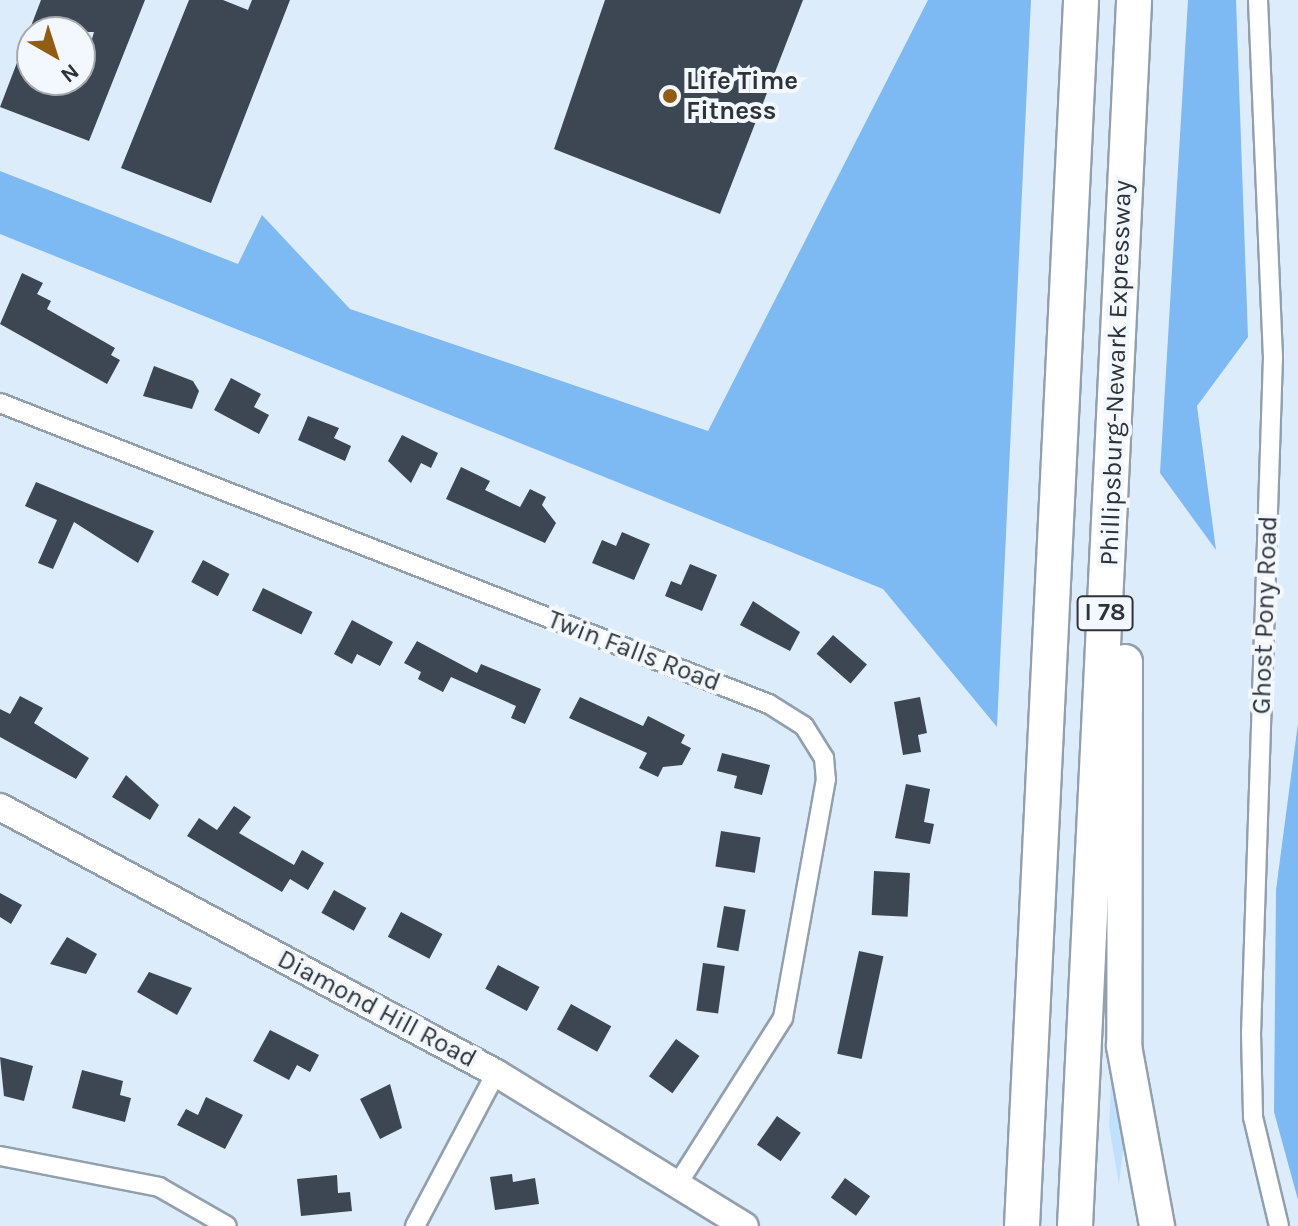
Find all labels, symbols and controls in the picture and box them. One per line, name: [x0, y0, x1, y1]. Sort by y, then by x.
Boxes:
north arrow: [16, 16, 96, 96]
text: N: [56, 58, 84, 88]
place label: Life Time Fitness: [686, 65, 798, 126]
marker: Life Time Fitness: [661, 87, 679, 105]
street label: Phillipsburg-Newark Expressway: [1094, 180, 1138, 566]
street label: Ghost Pony Road: [1246, 515, 1284, 715]
road number: I 78: [1075, 593, 1135, 633]
street label: Twin Falls Road: [543, 604, 725, 698]
street label: Diamond Hill Road: [272, 943, 482, 1075]

